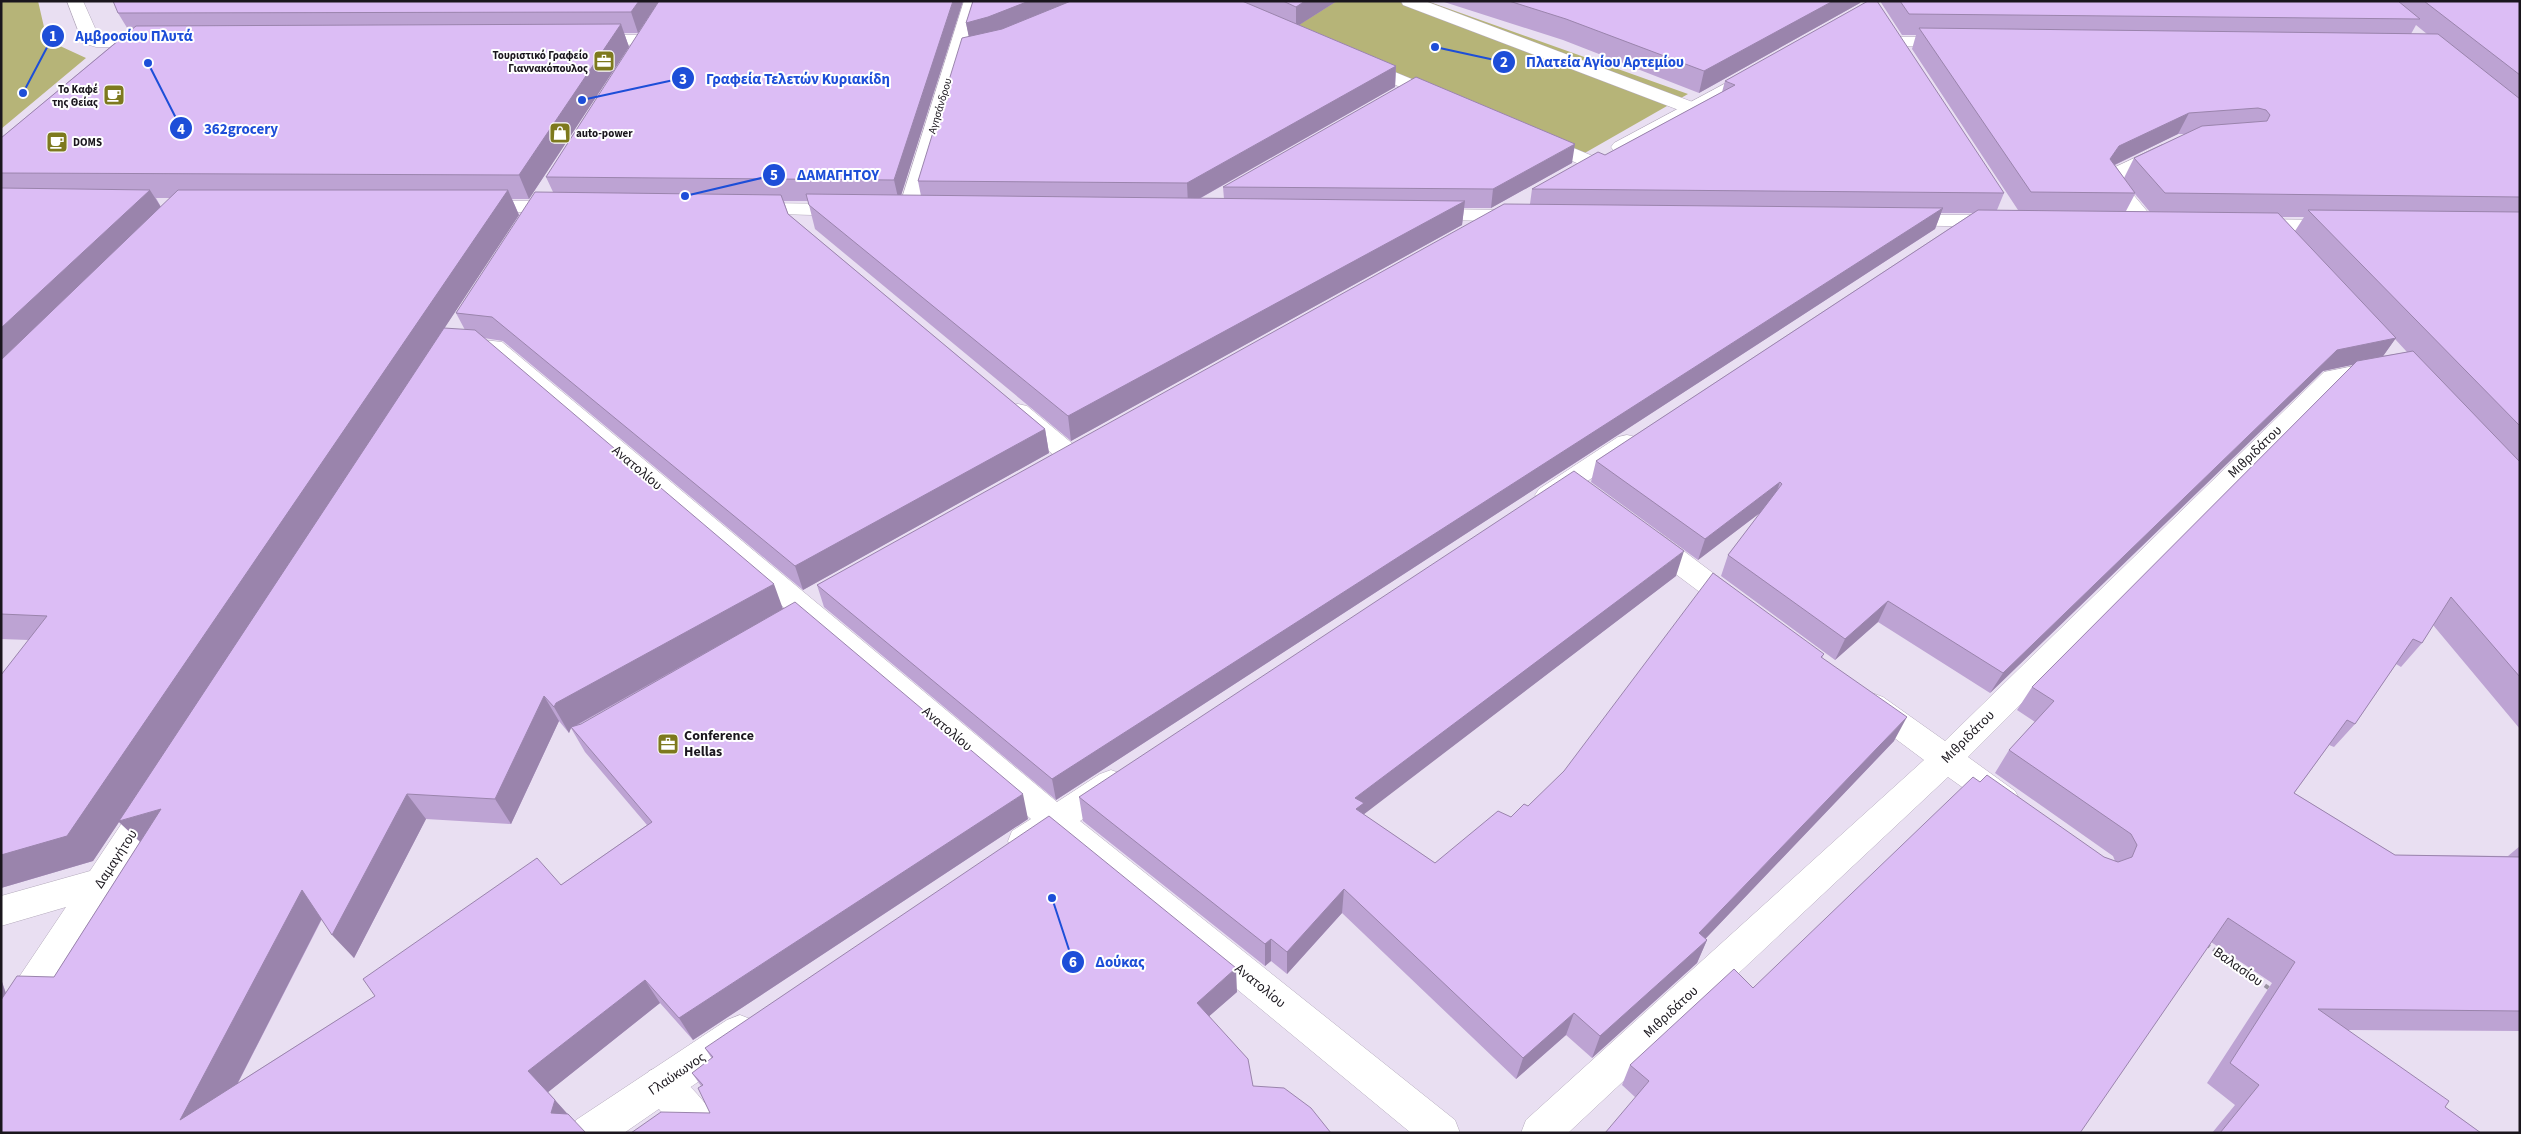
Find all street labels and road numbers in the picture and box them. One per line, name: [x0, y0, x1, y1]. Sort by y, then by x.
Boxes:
street label: Αγησάνδρου: [924, 76, 956, 136]
street label: Μιθριδάτου: [2223, 421, 2287, 483]
street label: Ανατολίου: [607, 441, 667, 495]
street label: Ανατολίου: [917, 702, 977, 756]
street label: Μιθριδάτου: [1937, 706, 1999, 768]
street label: Δαμαγήτου: [89, 826, 143, 892]
street label: Βαλασίου: [2209, 943, 2267, 991]
street label: Ανατολίου: [1230, 959, 1290, 1013]
street label: Μιθριδάτου: [1639, 981, 1703, 1043]
street label: Γλαύκωνος: [644, 1048, 710, 1100]

